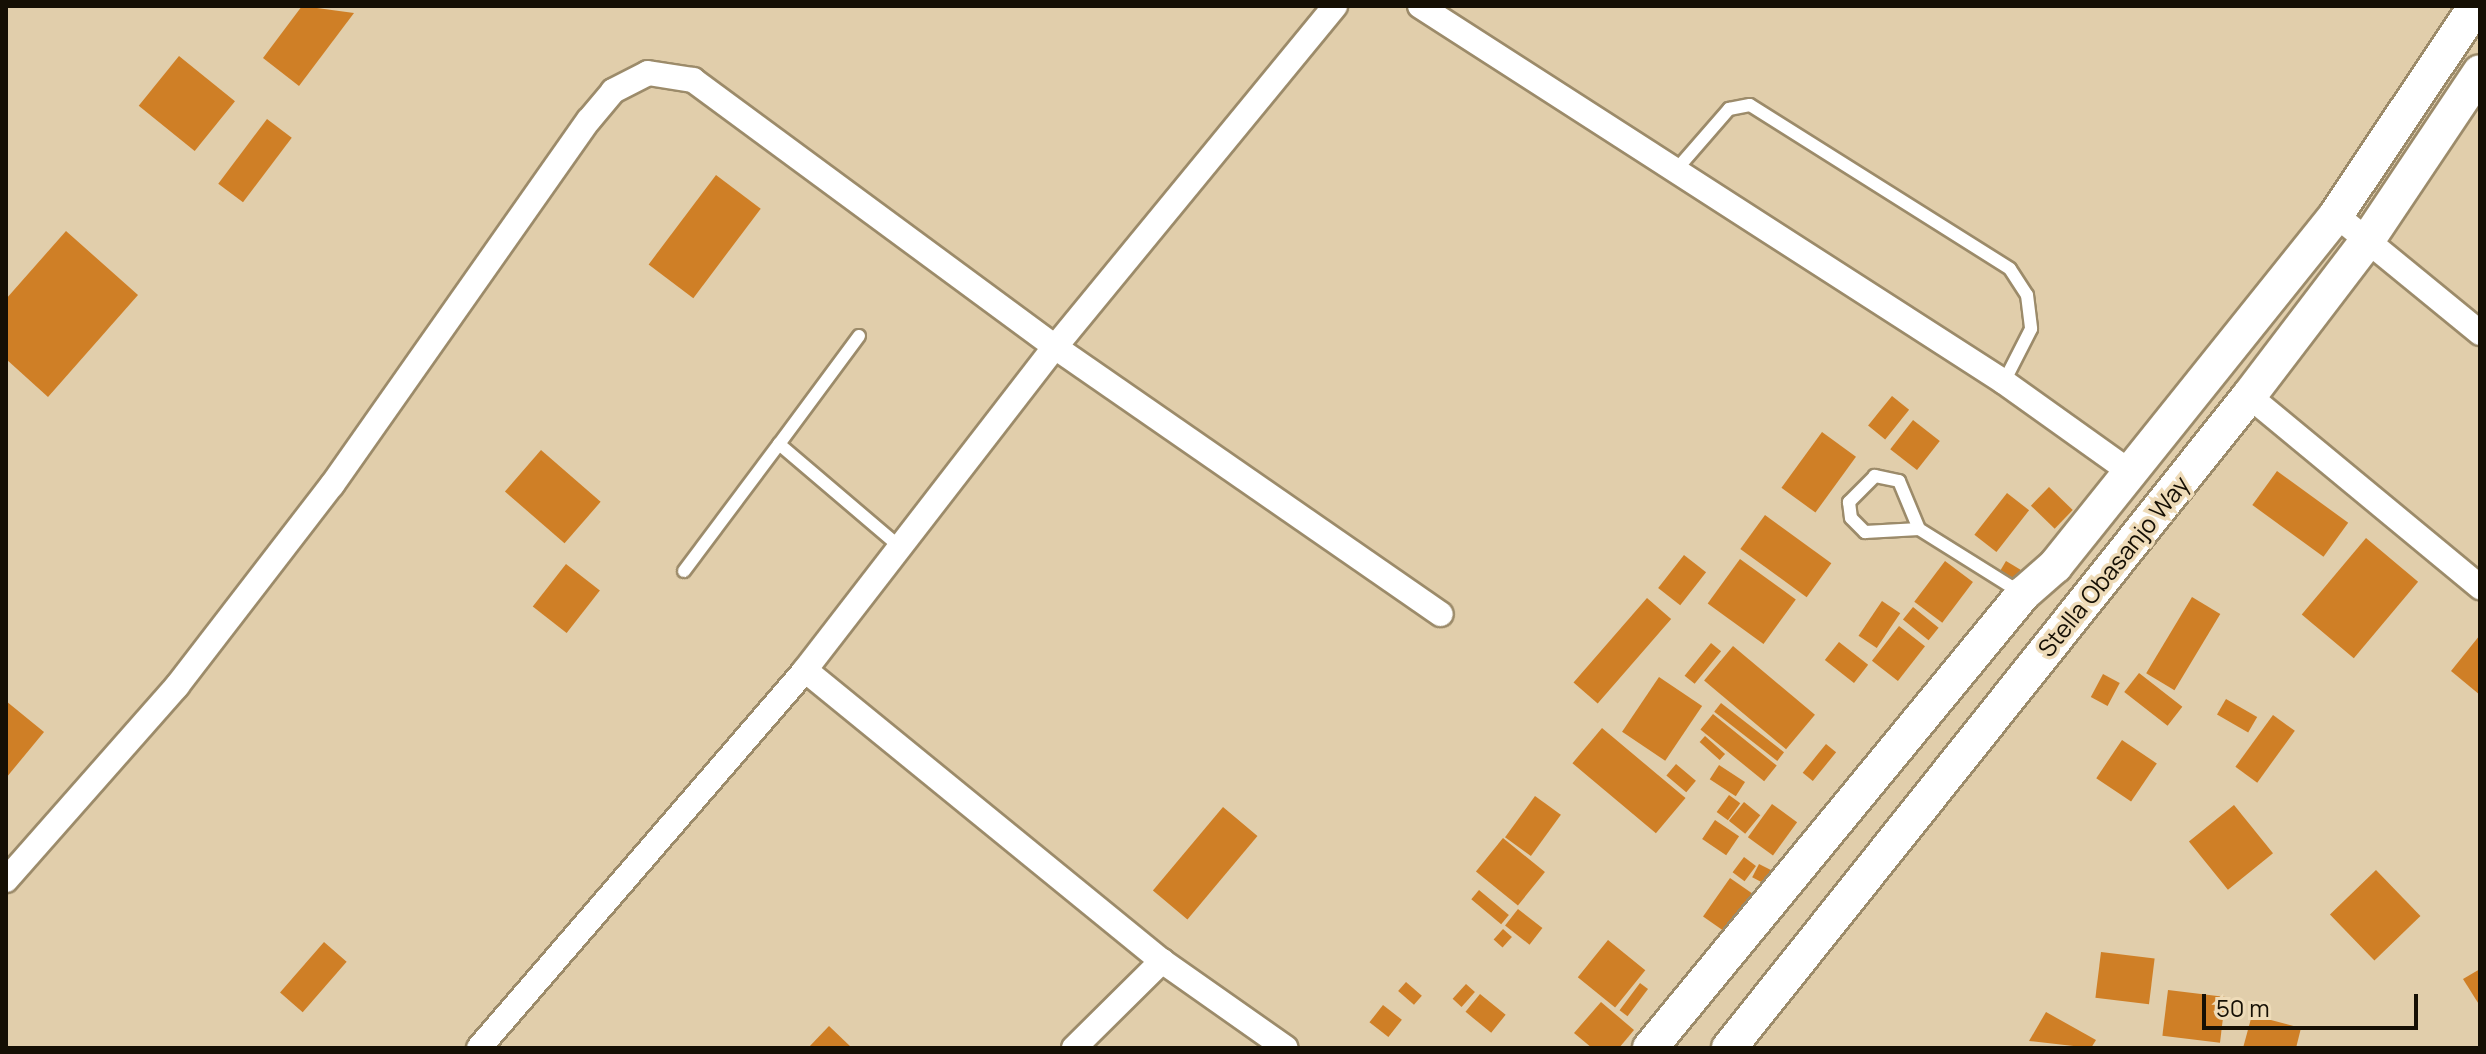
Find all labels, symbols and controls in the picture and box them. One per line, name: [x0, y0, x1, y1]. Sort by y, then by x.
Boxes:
street label: Stella Obasanjo Way: [2031, 470, 2195, 662]
scale bar: [2206, 978, 2422, 1028]
text: 50 m: [2216, 991, 2270, 1024]

